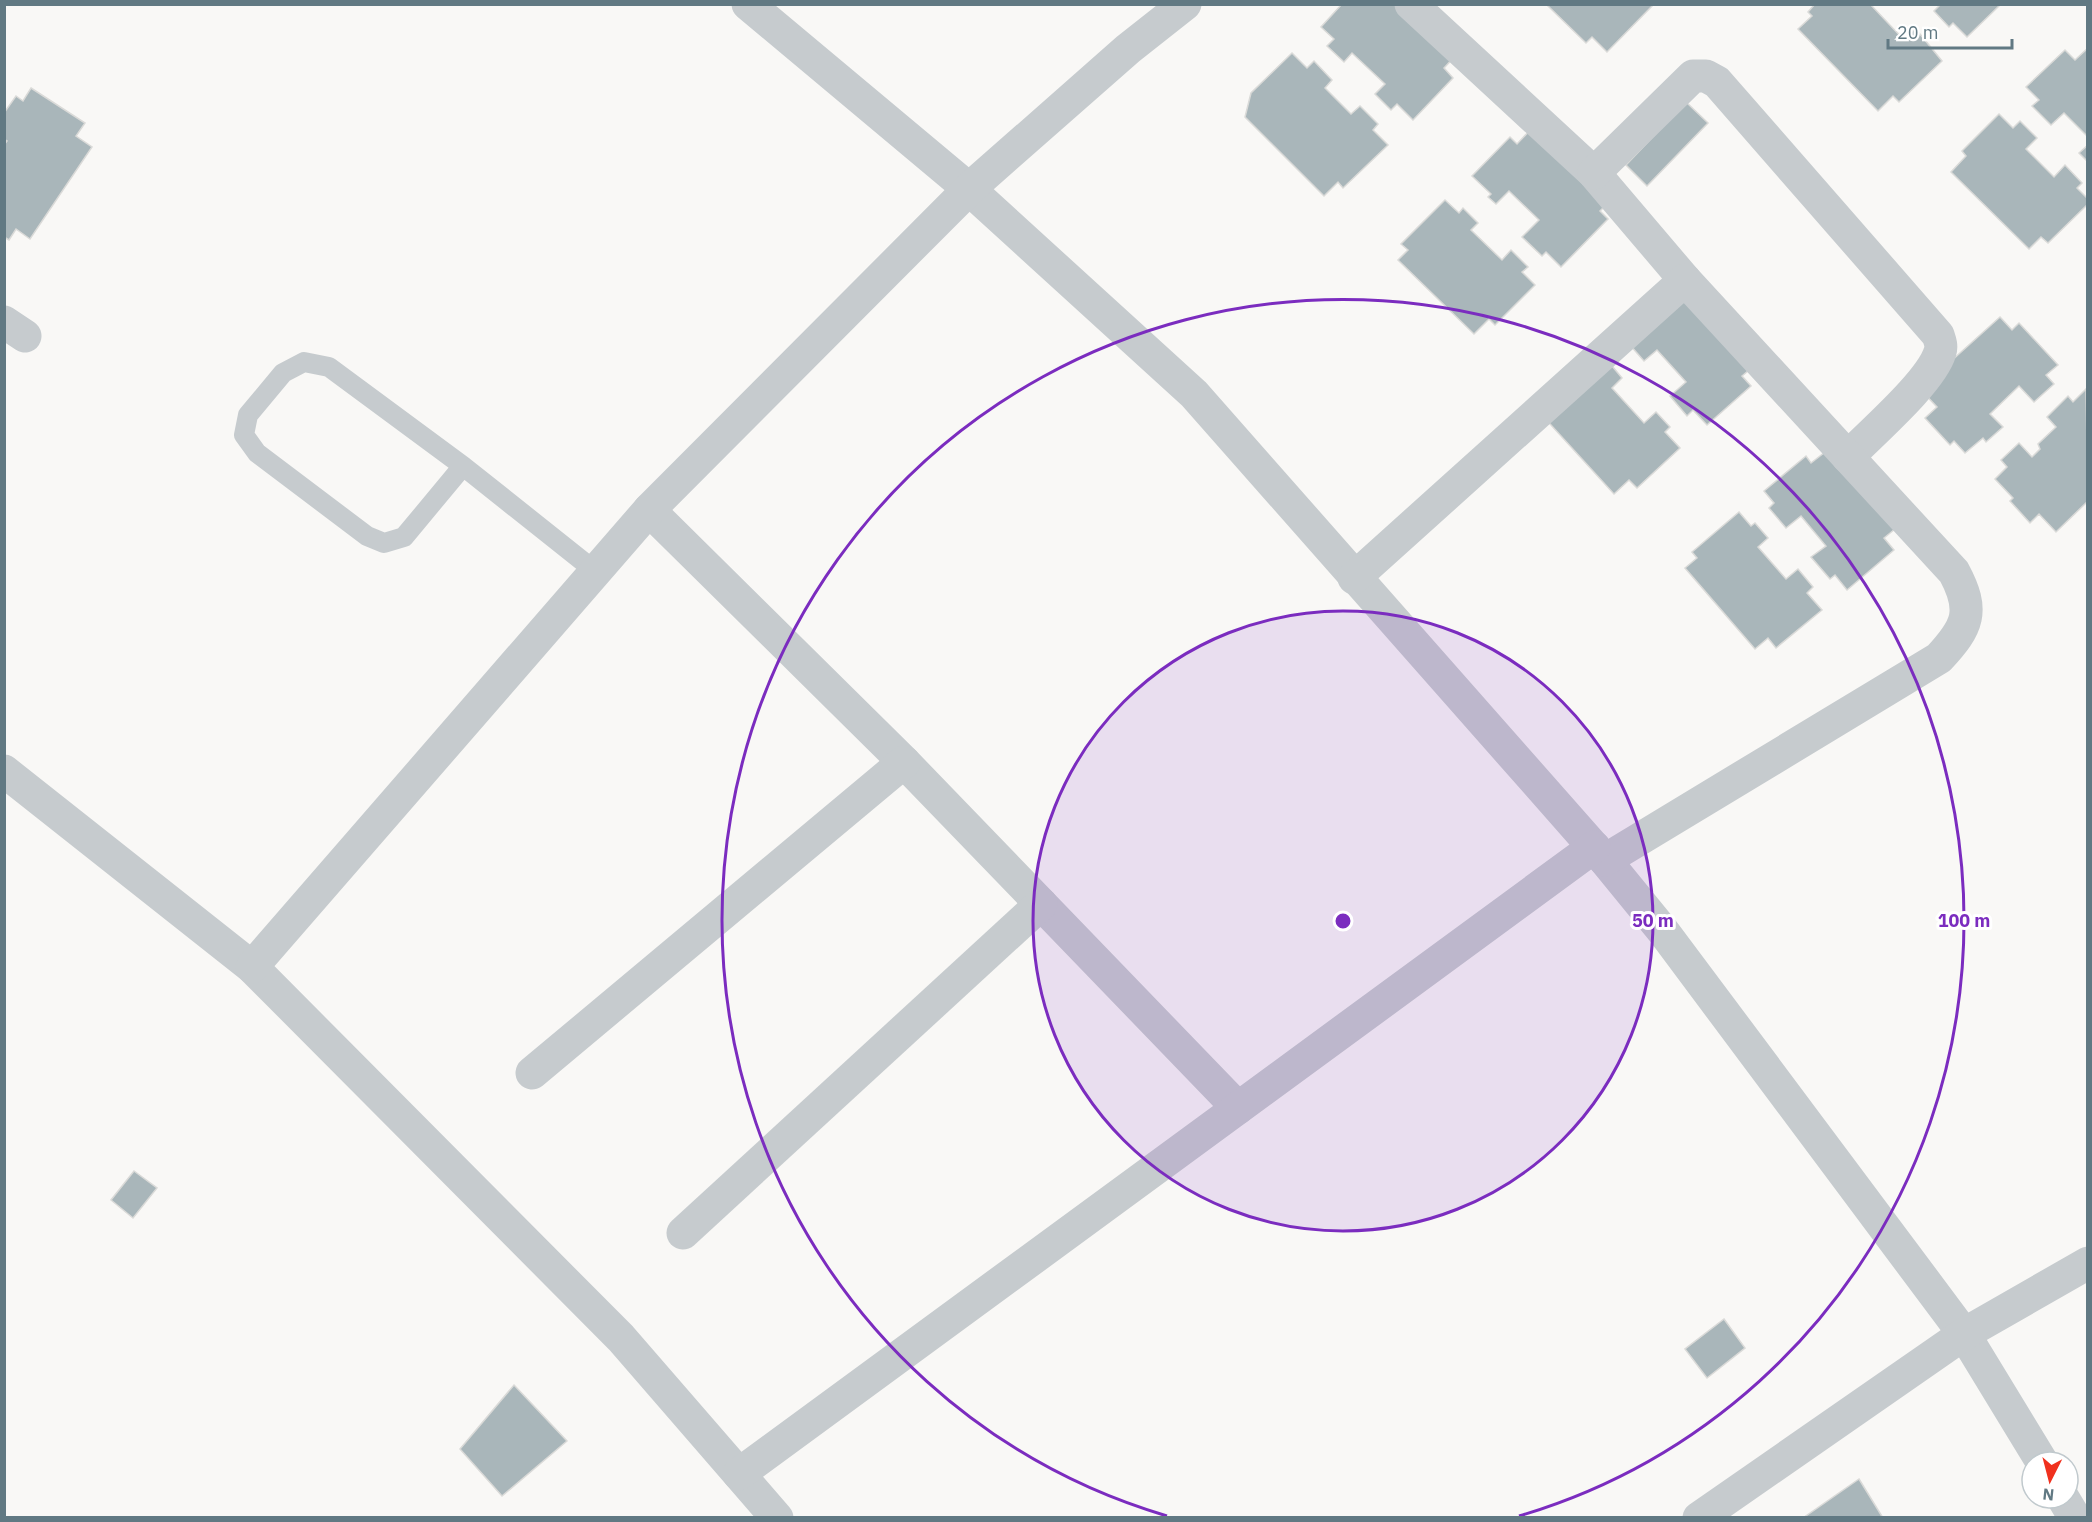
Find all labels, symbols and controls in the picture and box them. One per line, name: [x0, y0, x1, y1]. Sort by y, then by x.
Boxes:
scale bar: [1888, 12, 2012, 50]
text: 20 m: [1897, 21, 1939, 44]
text: 50 m: [1632, 909, 1674, 932]
text: 100 m: [1938, 909, 1990, 932]
centre of rings: [1333, 911, 1353, 931]
north arrow: [2020, 1450, 2080, 1510]
text: N: [2042, 1484, 2055, 1505]

